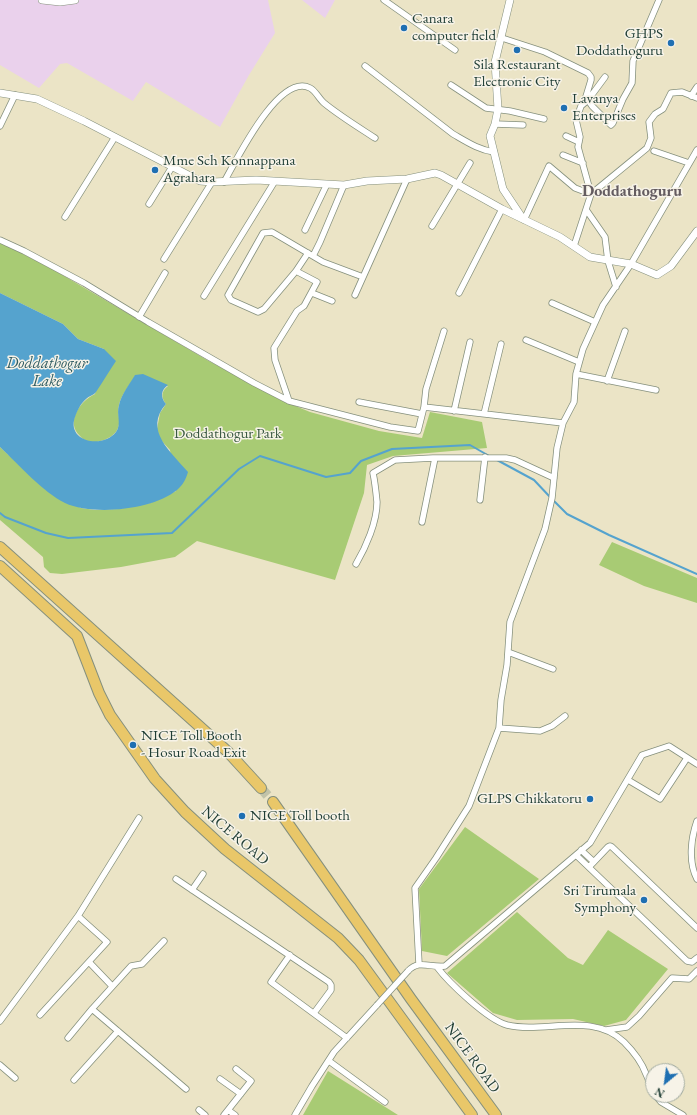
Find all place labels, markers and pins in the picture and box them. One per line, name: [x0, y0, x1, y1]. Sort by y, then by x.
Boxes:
place label: Canara computer field: [412, 10, 496, 45]
marker: Canara computer field: [399, 23, 409, 33]
place label: GHPS Doddathoguru: [576, 25, 663, 60]
marker: GHPS Doddathoguru: [666, 38, 676, 48]
marker: Sila Restaurant Electronic City: [512, 45, 522, 55]
place label: Sila Restaurant Electronic City: [473, 56, 561, 91]
place label: Lavanya Enterprises: [572, 90, 636, 125]
marker: Lavanya Enterprises: [559, 103, 569, 113]
place label: Mme Sch Konnappana Agrahara: [163, 152, 295, 187]
marker: Mme Sch Konnappana Agrahara: [150, 165, 160, 175]
place label: NICE Toll Booth - Hosur Road Exit: [141, 727, 246, 762]
marker: NICE Toll Booth - Hosur Road Exit: [128, 740, 138, 750]
place label: GLPS Chikkatoru: [477, 790, 582, 808]
marker: GLPS Chikkatoru: [585, 794, 595, 804]
place label: NICE Toll booth: [250, 807, 350, 825]
marker: NICE Toll booth: [237, 811, 247, 821]
place label: Sri Tirumala Symphony: [563, 882, 636, 917]
marker: Sri Tirumala Symphony: [639, 895, 649, 905]

